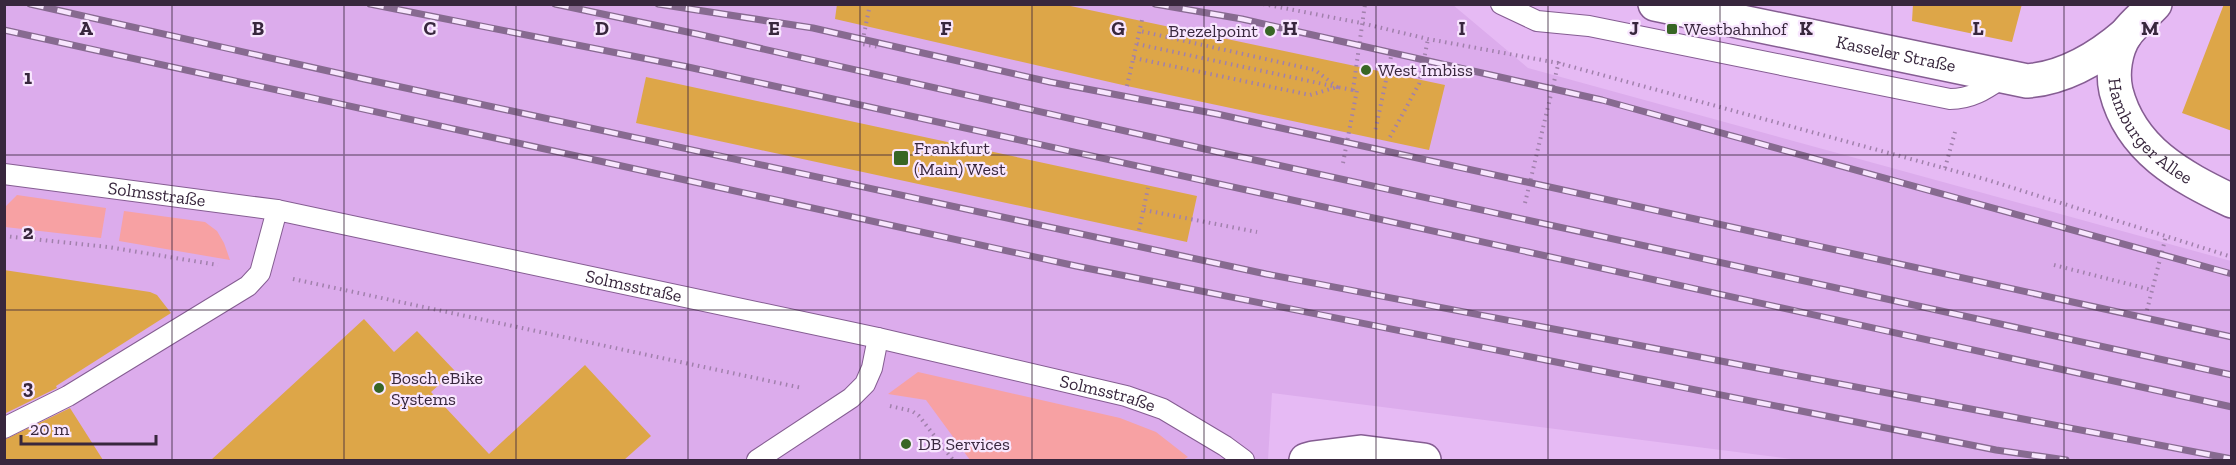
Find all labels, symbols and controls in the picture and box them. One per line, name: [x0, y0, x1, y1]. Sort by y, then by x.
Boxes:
text: A: [79, 16, 93, 40]
text: B: [252, 16, 264, 40]
text: C: [424, 16, 437, 40]
text: D: [595, 16, 609, 40]
text: E: [768, 16, 780, 40]
text: F: [940, 16, 952, 40]
text: G: [1111, 16, 1125, 40]
text: H: [1282, 16, 1298, 40]
text: I: [1458, 16, 1466, 40]
text: J: [1629, 16, 1639, 40]
text: K: [1799, 16, 1813, 40]
text: L: [1972, 16, 1984, 40]
text: M: [2141, 16, 2159, 40]
place label: Westbahnhof: [1684, 18, 1788, 40]
place label: Brezelpoint: [1168, 20, 1258, 42]
marker: Westbahnhof: [1665, 22, 1679, 36]
marker: Brezelpoint: [1263, 24, 1277, 38]
street label: Kasseler Straße: [1834, 31, 1958, 77]
place label: West Imbiss: [1378, 59, 1473, 81]
marker: West Imbiss: [1359, 63, 1373, 77]
text: 1: [24, 65, 32, 89]
street label: Hamburger Allee: [2103, 77, 2196, 189]
place label: Frankfurt (Main) West: [914, 137, 1006, 180]
marker: Frankfurt (Main) West: [892, 149, 910, 167]
street label: Solmsstraße: [107, 177, 207, 211]
text: 2: [23, 220, 34, 244]
street label: Solmsstraße: [583, 265, 684, 307]
place label: Bosch eBike Systems: [391, 367, 483, 410]
street label: Solmsstraße: [1058, 370, 1158, 417]
text: 3: [23, 375, 34, 399]
marker: Bosch eBike Systems: [372, 381, 386, 395]
scale bar: [21, 408, 156, 446]
text: 20 m: [30, 418, 70, 440]
place label: DB Services: [918, 433, 1010, 455]
marker: DB Services: [899, 437, 913, 451]

